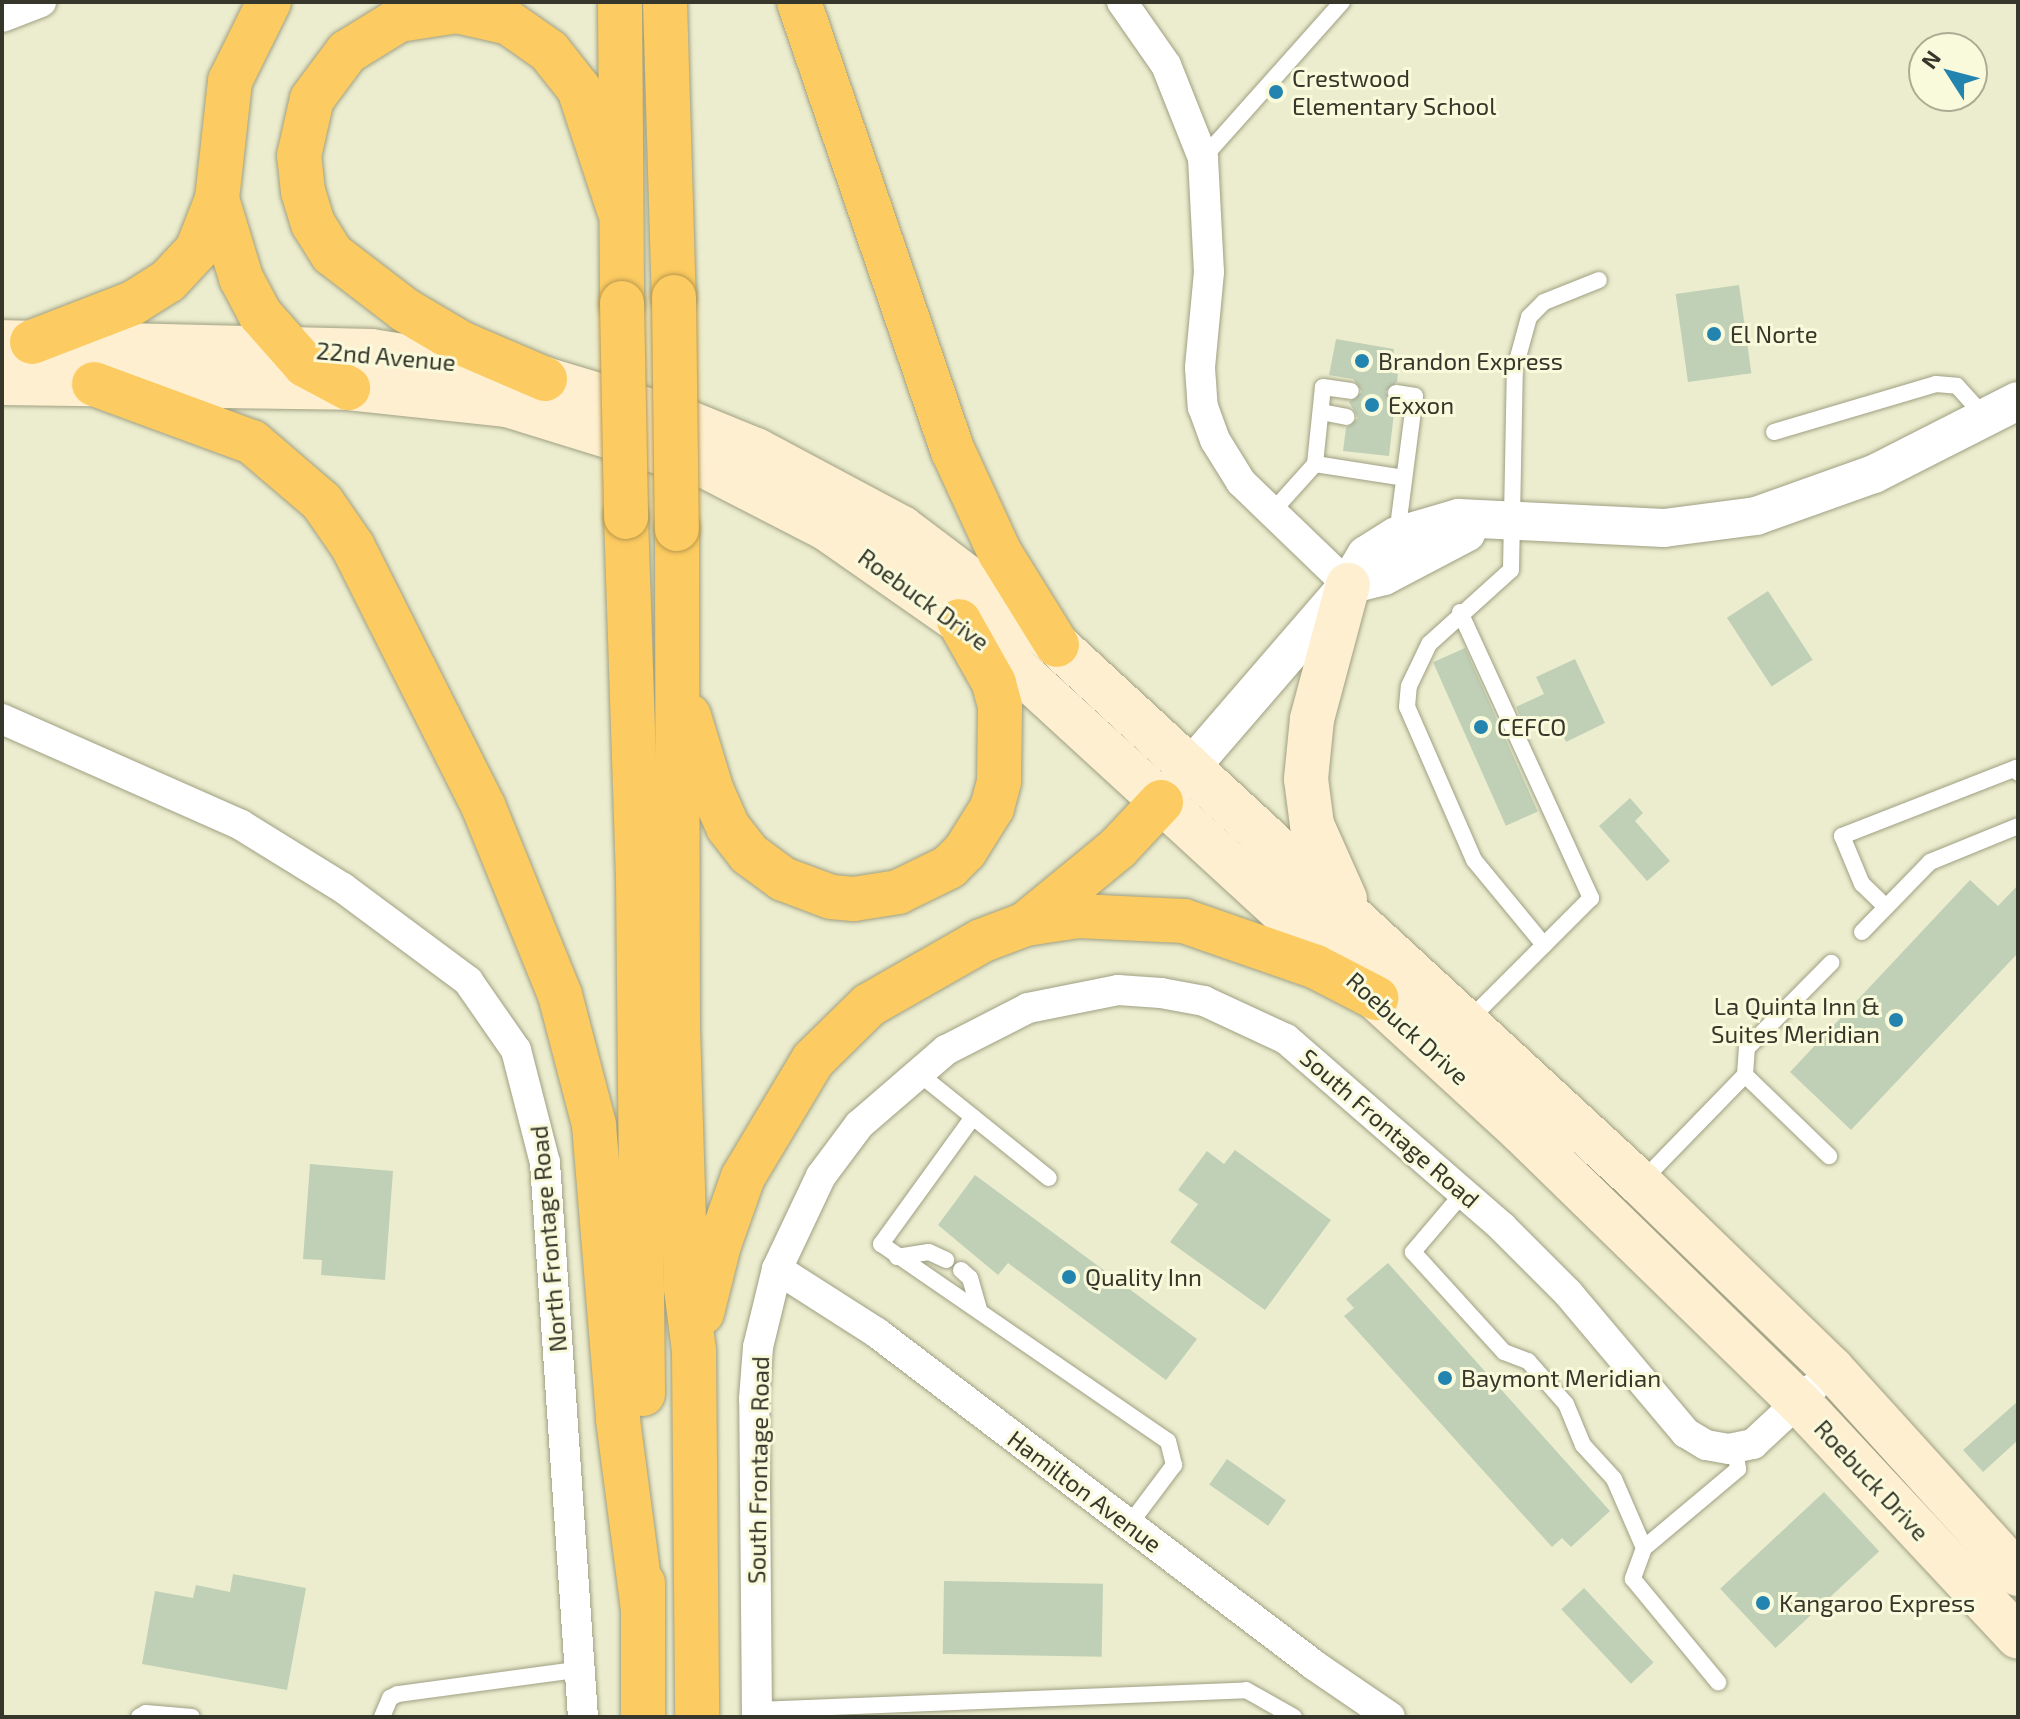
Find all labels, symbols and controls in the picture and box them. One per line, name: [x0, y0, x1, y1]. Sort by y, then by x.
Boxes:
north arrow: [1908, 32, 1988, 112]
text: N: [1915, 45, 1945, 73]
place label: Crestwood Elementary School: [1292, 64, 1497, 120]
marker: Crestwood Elementary School: [1267, 83, 1285, 101]
place label: El Norte: [1730, 320, 1818, 348]
marker: El Norte: [1705, 325, 1723, 343]
street label: 22nd Avenue: [315, 336, 457, 376]
place label: Brandon Express: [1378, 347, 1563, 375]
marker: Brandon Express: [1353, 352, 1371, 370]
place label: Exxon: [1388, 391, 1454, 419]
marker: Exxon: [1363, 396, 1381, 414]
street label: Roebuck Drive: [853, 542, 995, 656]
place label: CEFCO: [1497, 713, 1566, 741]
marker: CEFCO: [1472, 718, 1490, 736]
street label: Roebuck Drive: [1341, 965, 1475, 1091]
place label: La Quinta Inn & Suites Meridian: [1711, 992, 1880, 1048]
marker: La Quinta Inn & Suites Meridian: [1887, 1011, 1905, 1029]
street label: South Frontage Road: [1295, 1042, 1485, 1214]
street label: North Frontage Road: [524, 1125, 572, 1353]
place label: Quality Inn: [1085, 1263, 1202, 1291]
marker: Quality Inn: [1060, 1268, 1078, 1286]
street label: South Frontage Road: [742, 1356, 774, 1584]
place label: Baymont Meridian: [1461, 1364, 1661, 1392]
marker: Baymont Meridian: [1436, 1369, 1454, 1387]
street label: Roebuck Drive: [1809, 1414, 1935, 1546]
street label: Hamilton Avenue: [1002, 1424, 1168, 1558]
place label: Kangaroo Express: [1779, 1589, 1975, 1617]
marker: Kangaroo Express: [1754, 1594, 1772, 1612]

